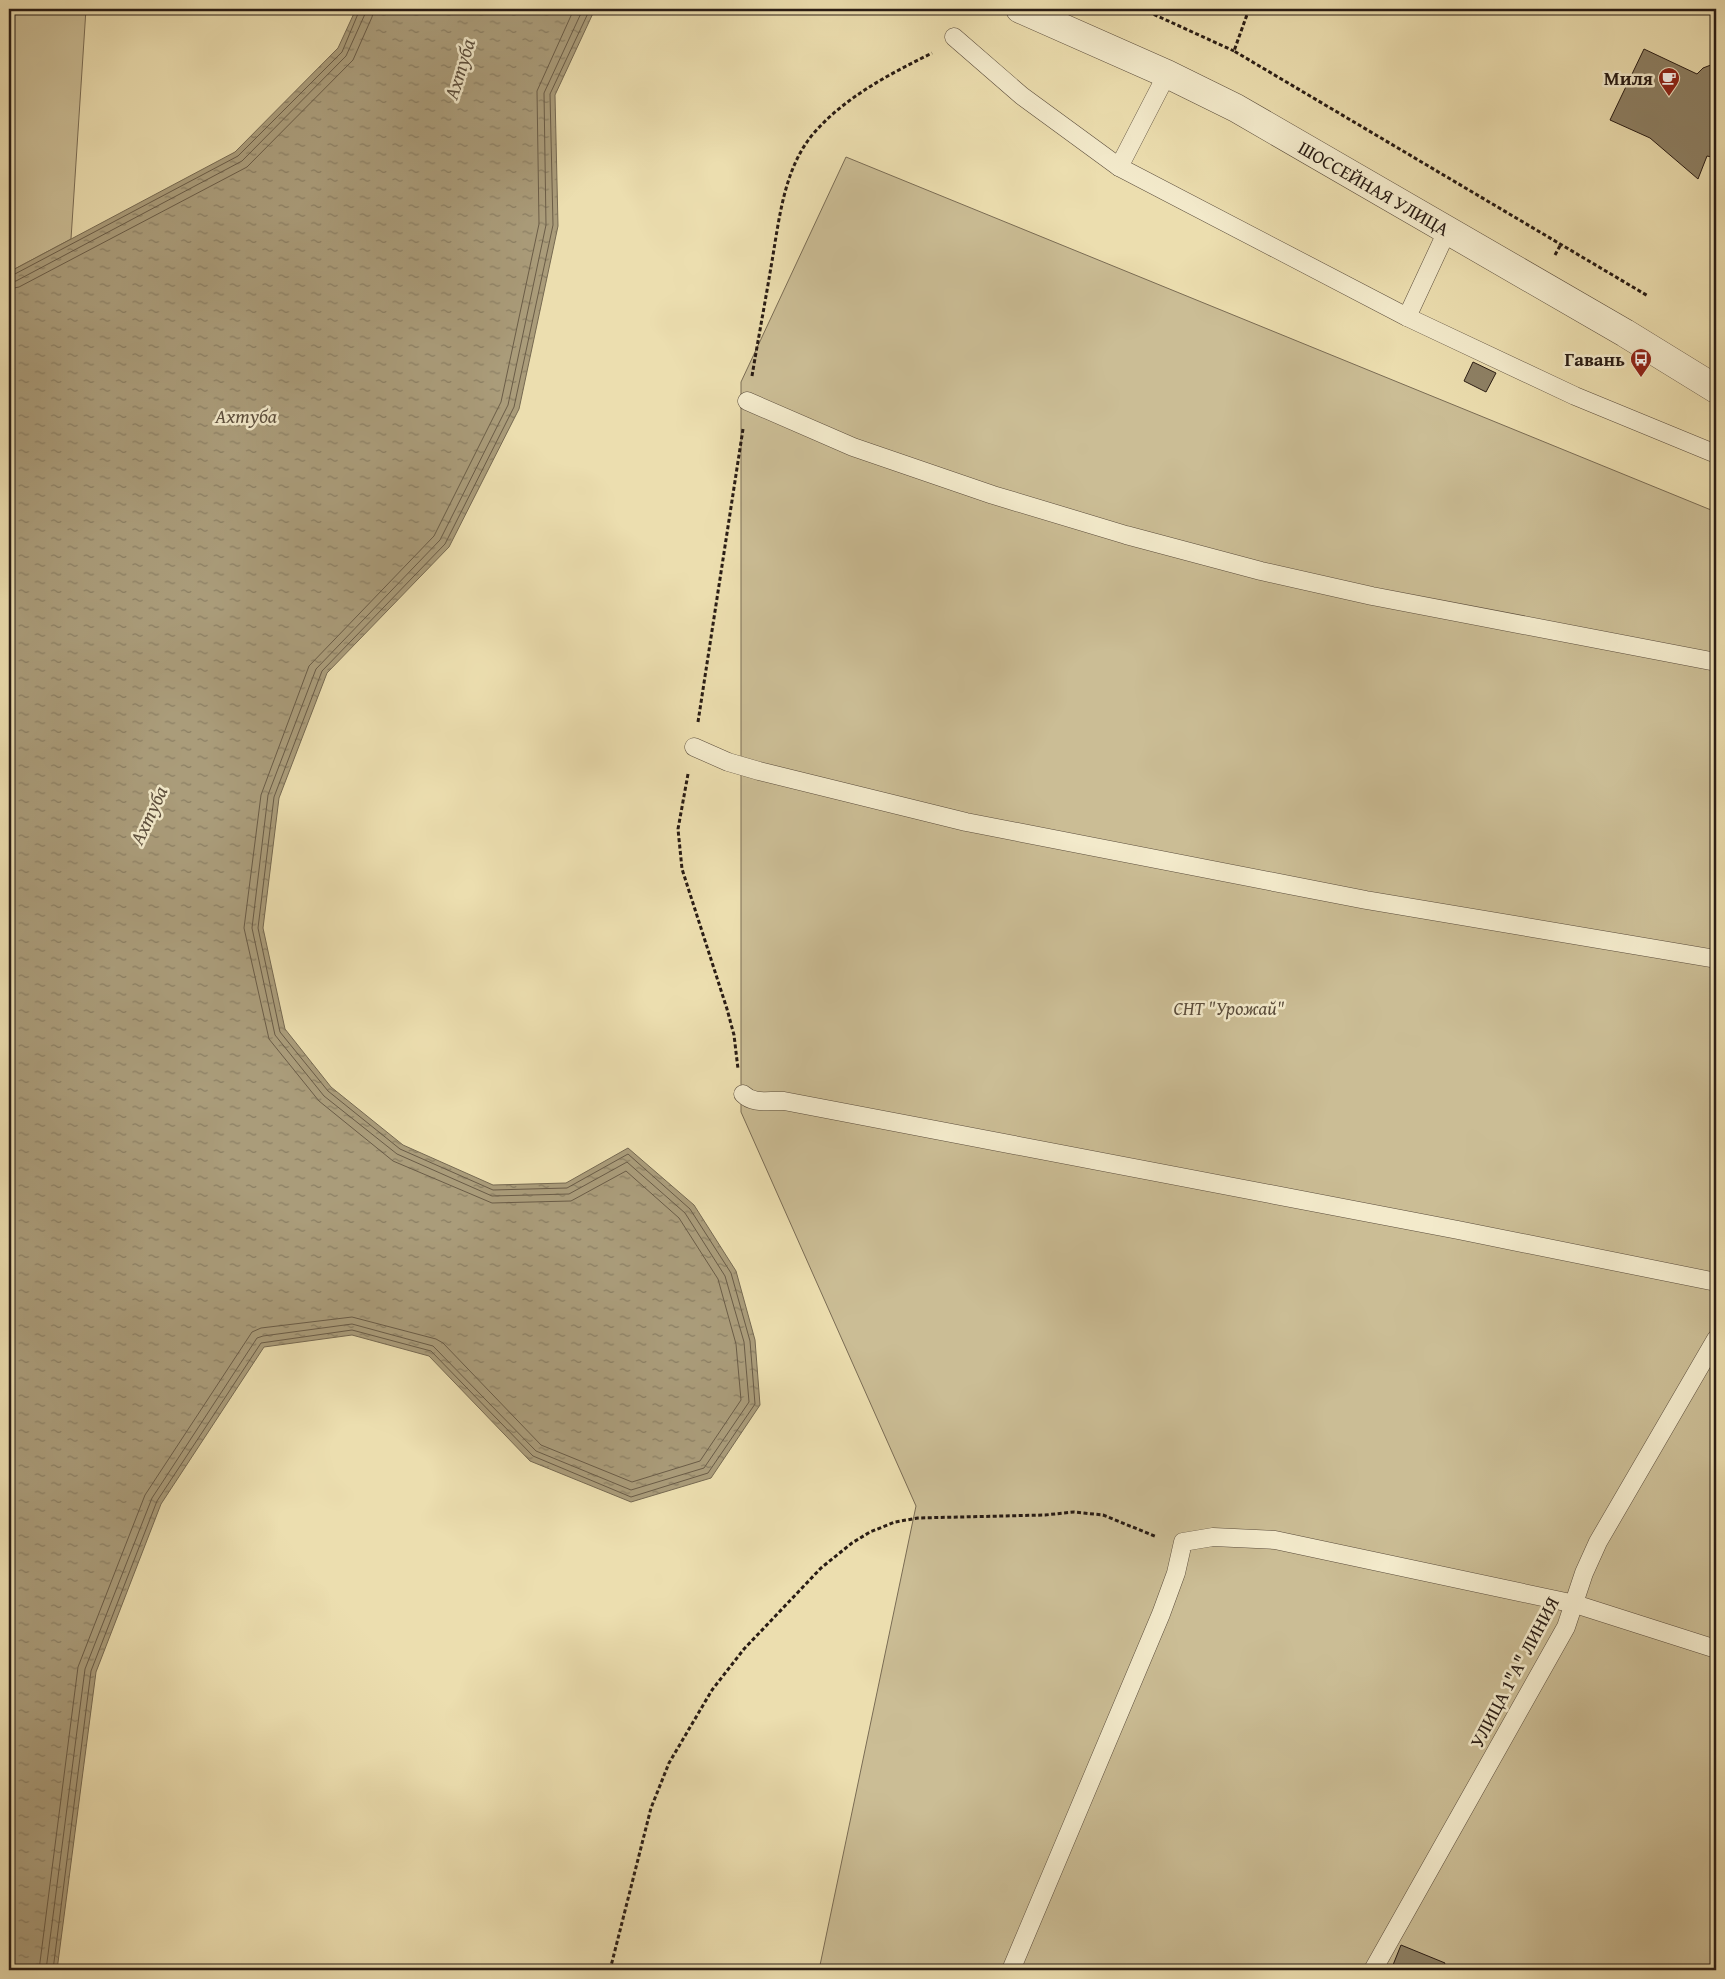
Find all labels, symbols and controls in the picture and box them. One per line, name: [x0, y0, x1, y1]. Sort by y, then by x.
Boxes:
water label: Ахтуба: [436, 34, 482, 104]
place label: Миля: [1604, 64, 1653, 92]
cafe icon: Миля: [1657, 66, 1681, 97]
street label: ШОССЕЙНАЯ УЛИЦА: [1293, 133, 1455, 243]
place label: Гавань: [1564, 345, 1625, 373]
bus stop icon: Гавань: [1629, 347, 1653, 378]
water label: Ахтуба: [214, 401, 278, 430]
water label: Ахтуба: [121, 780, 175, 850]
park label: СНТ "Урожай": [1173, 994, 1285, 1022]
street label: УЛИЦА 1"А" ЛИНИЯ: [1462, 1592, 1566, 1752]

